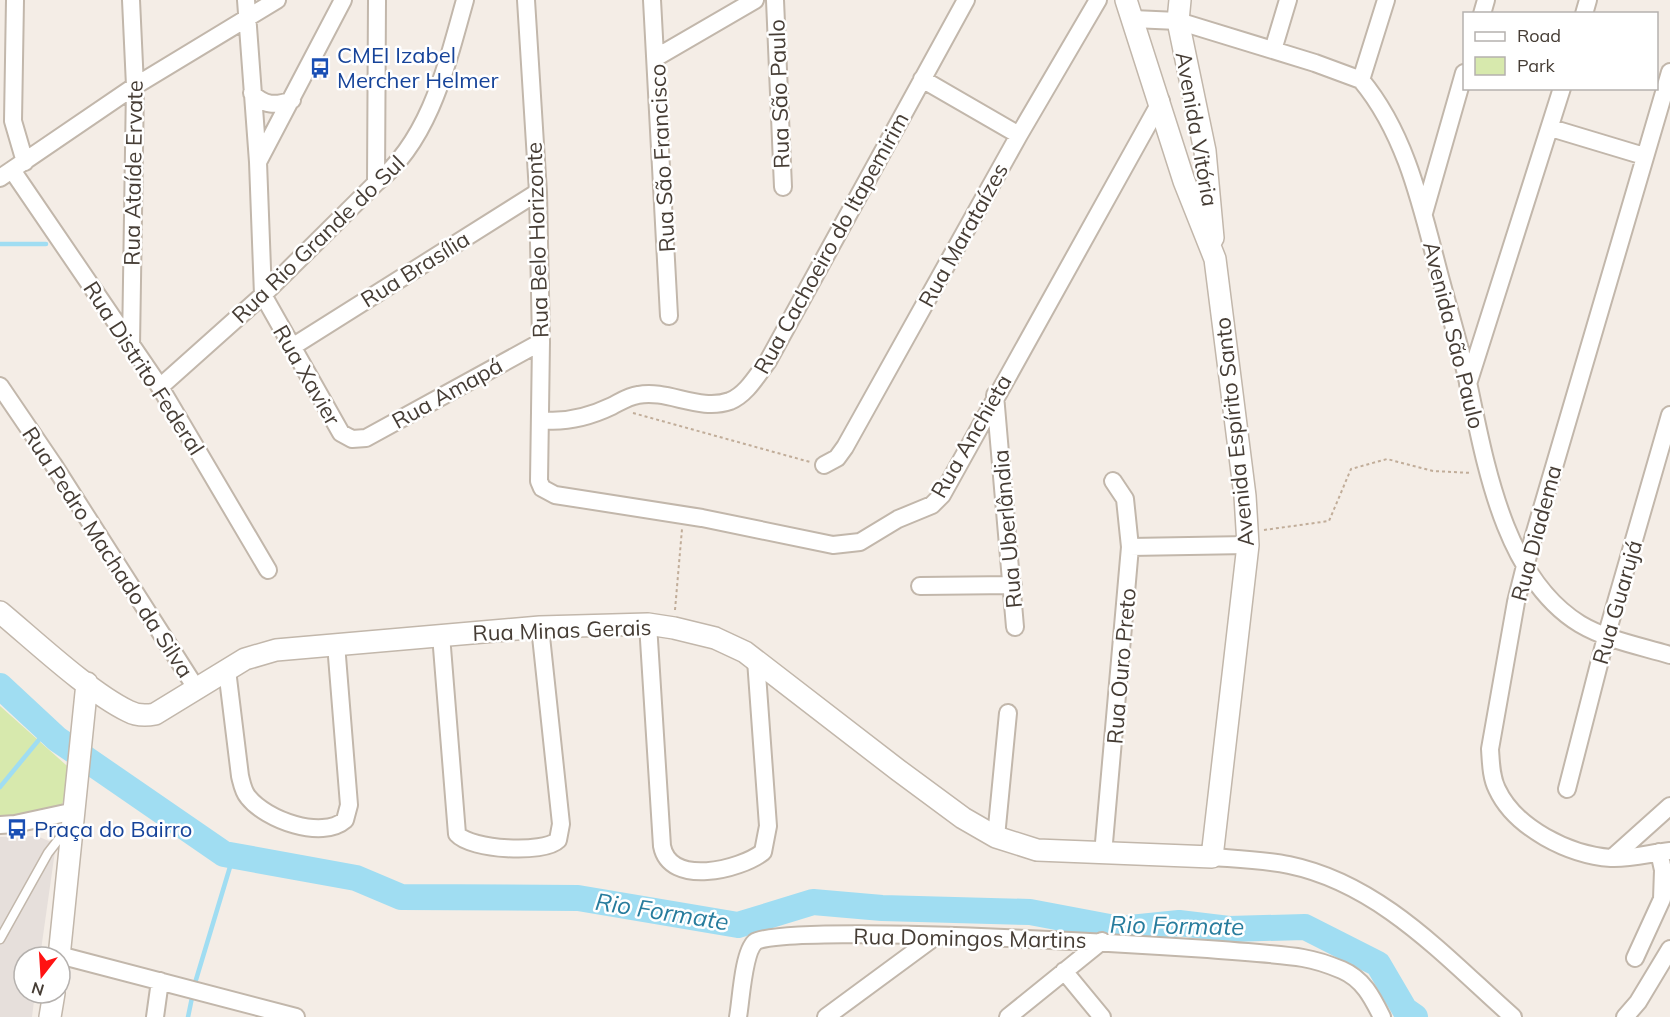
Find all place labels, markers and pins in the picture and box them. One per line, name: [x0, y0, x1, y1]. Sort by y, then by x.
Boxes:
place label: CMEI Izabel Mercher Helmer: [337, 41, 499, 94]
bus stop icon: CMEI Izabel Mercher Helmer: [308, 56, 332, 80]
place label: Praça do Bairro: [34, 815, 192, 843]
bus stop icon: Praça do Bairro: [5, 817, 29, 841]

